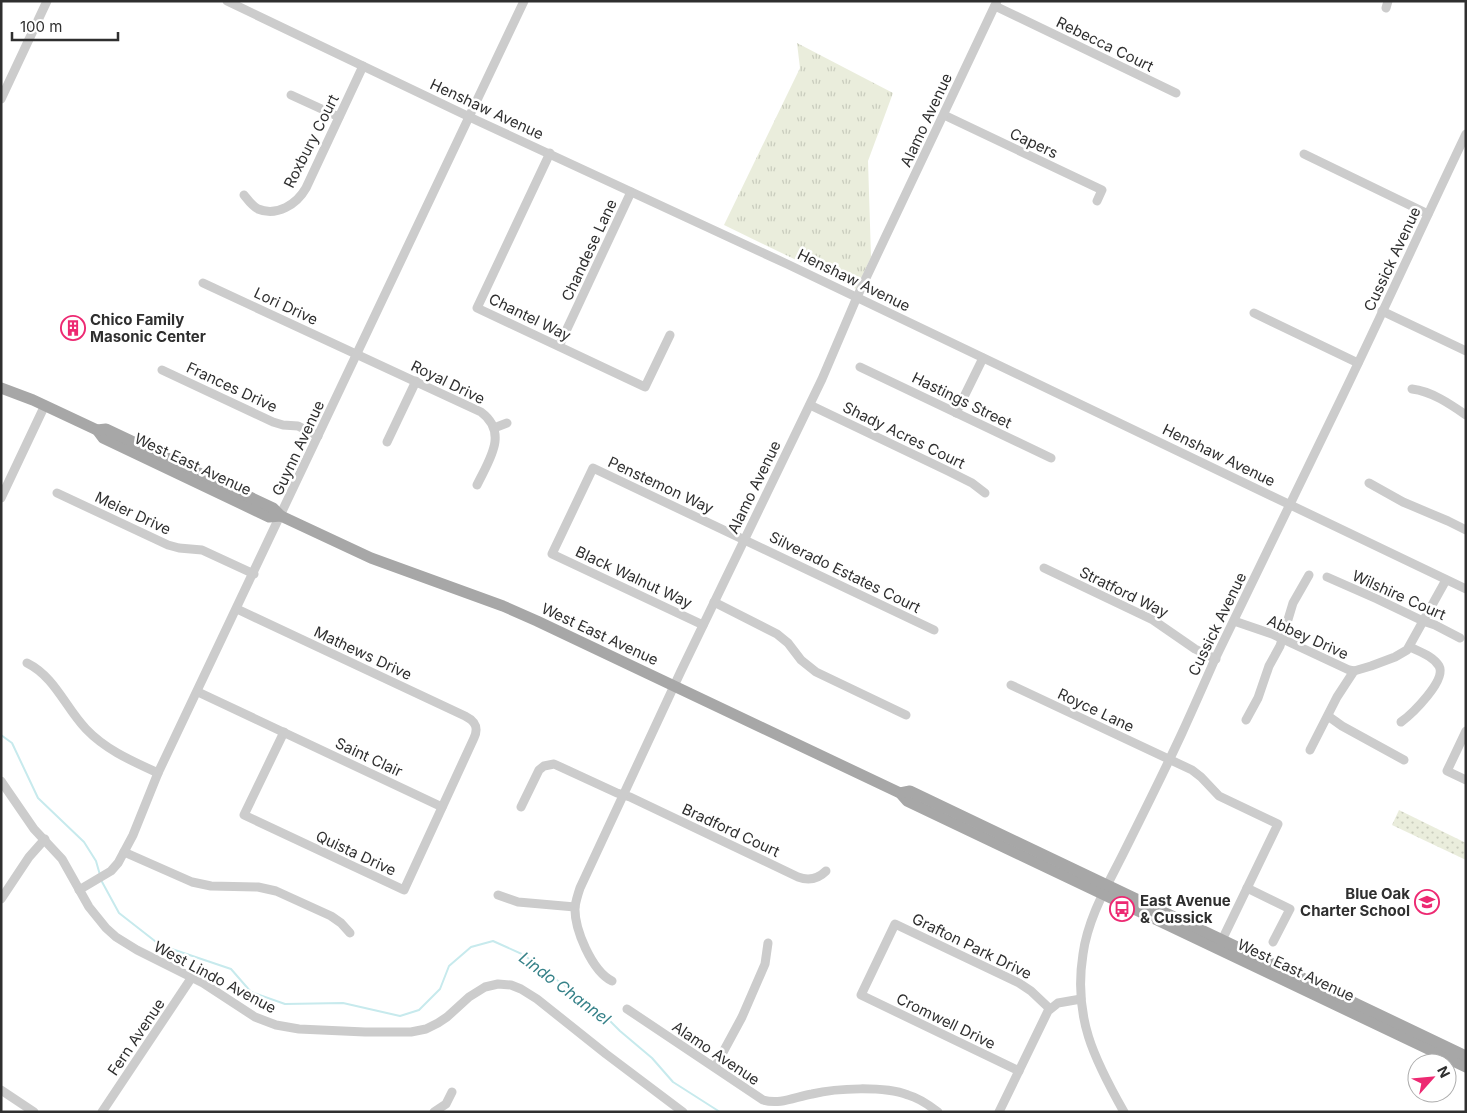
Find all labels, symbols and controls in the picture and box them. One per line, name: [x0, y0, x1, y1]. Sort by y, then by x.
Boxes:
scale bar: [12, 10, 119, 42]
street label: Rebecca Court: [1053, 12, 1157, 76]
text: 100 m: [20, 17, 62, 36]
street label: Alamo Avenue: [896, 70, 956, 170]
street label: Henshaw Avenue: [427, 74, 547, 144]
street label: Roxbury Court: [279, 91, 343, 191]
street label: Capers: [1007, 124, 1061, 162]
street label: Chandese Lane: [557, 196, 621, 304]
street label: Cussick Avenue: [1360, 204, 1424, 314]
street label: Henshaw Avenue: [794, 244, 914, 316]
street label: Lori Drive: [251, 283, 321, 329]
street label: Chantel Way: [486, 289, 575, 345]
place label: Chico Family Masonic Center: [90, 310, 206, 346]
building icon: Chico Family Masonic Center: [60, 315, 86, 341]
street label: Royal Drive: [408, 356, 488, 408]
street label: Frances Drive: [184, 358, 280, 416]
street label: Hastings Street: [909, 368, 1015, 432]
street label: Guynn Avenue: [268, 397, 328, 499]
street label: Shady Acres Court: [840, 397, 968, 473]
street label: Henshaw Avenue: [1159, 419, 1279, 491]
street label: West East Avenue: [131, 429, 255, 499]
street label: Alamo Avenue: [723, 437, 785, 537]
street label: Penstemon Way: [605, 452, 717, 518]
street label: Meier Drive: [92, 487, 174, 539]
street label: Silverado Estates Court: [766, 527, 924, 617]
street label: Black Walnut Way: [573, 542, 696, 613]
street label: Stratford Way: [1076, 562, 1172, 622]
street label: Wilshire Court: [1349, 566, 1449, 624]
street label: Cussick Avenue: [1184, 569, 1250, 679]
street label: West East Avenue: [538, 599, 662, 669]
street label: Abbey Drive: [1264, 611, 1352, 663]
street label: Mathews Drive: [311, 622, 415, 684]
street label: Royce Lane: [1055, 684, 1137, 736]
street label: Saint Clair: [332, 733, 406, 781]
street label: Bradford Court: [679, 799, 783, 861]
street label: Quista Drive: [313, 826, 399, 880]
place label: Blue Oak Charter School: [1300, 884, 1410, 920]
school or university icon: Blue Oak Charter School: [1414, 889, 1440, 915]
place label: East Avenue & Cussick: [1140, 891, 1231, 927]
bus stop icon: East Avenue & Cussick: [1109, 896, 1135, 922]
street label: Grafton Park Drive: [909, 909, 1035, 983]
street label: West East Avenue: [1234, 935, 1358, 1005]
street label: West Lindo Avenue: [151, 937, 279, 1017]
water label: Lindo Channel: [515, 947, 615, 1029]
street label: Cromwell Drive: [893, 989, 999, 1053]
street label: Fern Avenue: [103, 995, 169, 1079]
street label: Alamo Avenue: [669, 1017, 763, 1089]
north arrow: [1407, 1053, 1457, 1103]
text: N: [1434, 1063, 1454, 1080]

